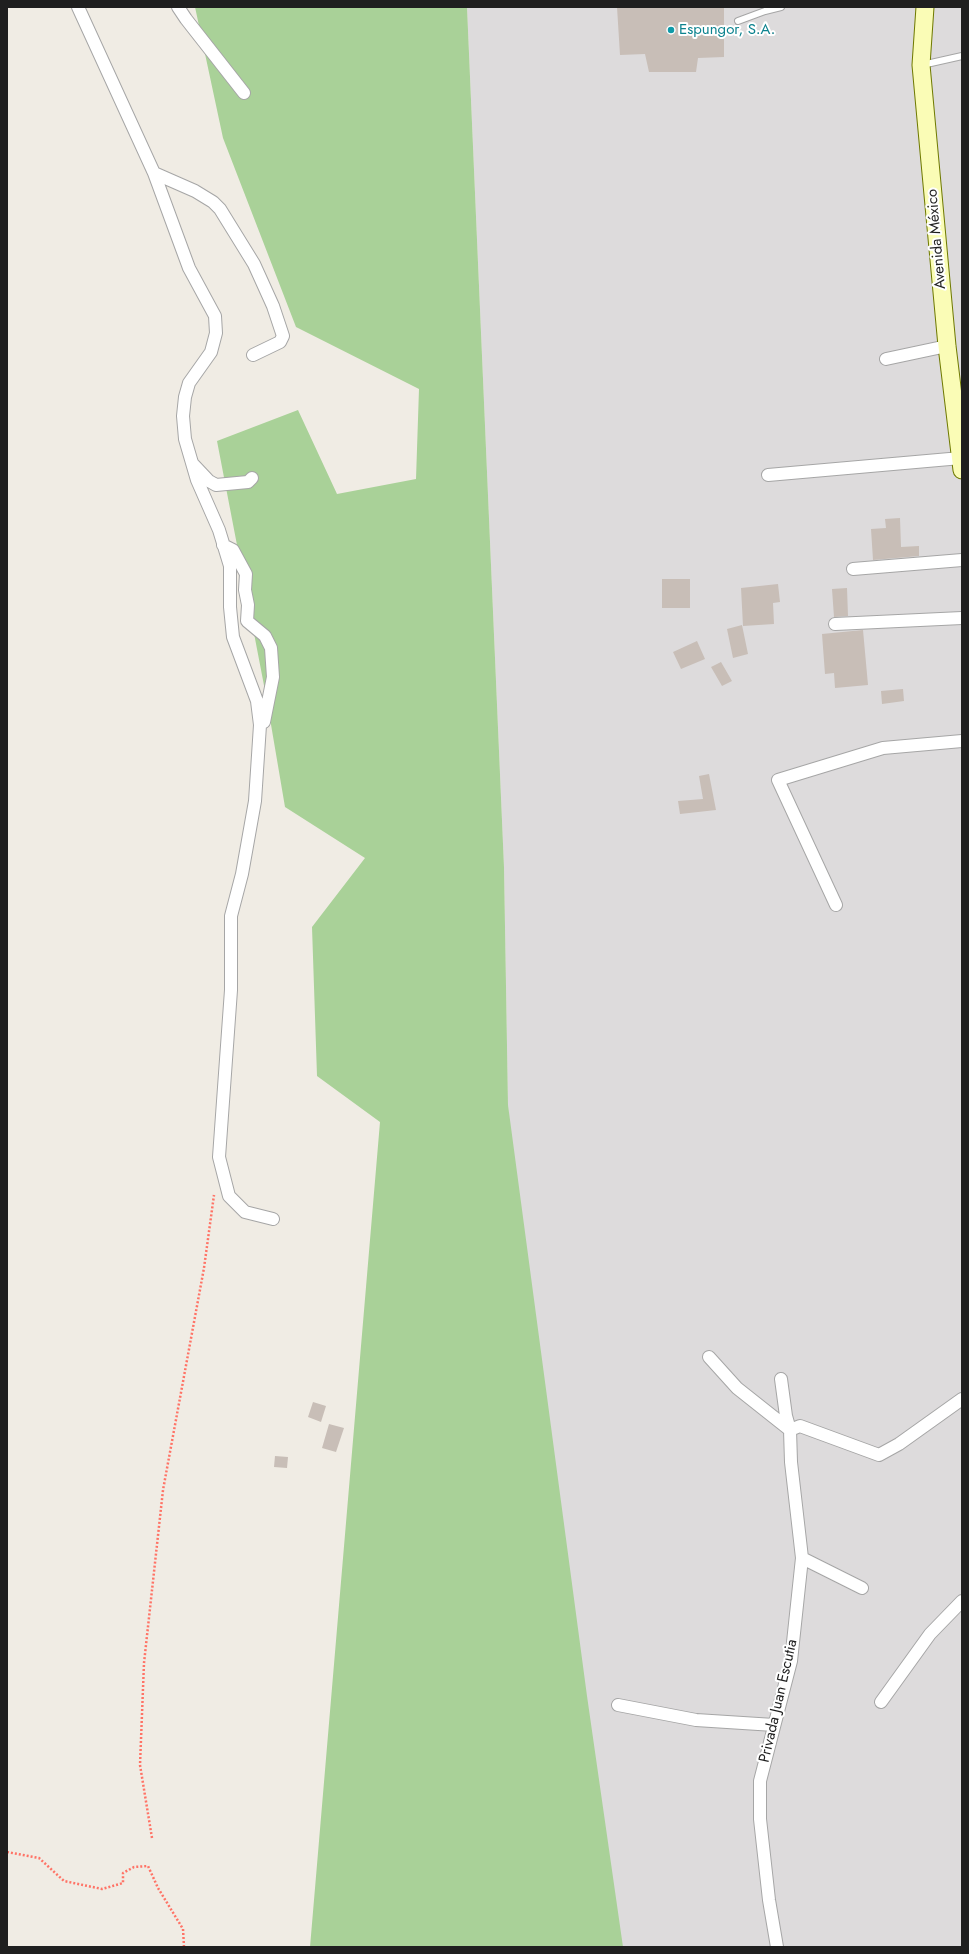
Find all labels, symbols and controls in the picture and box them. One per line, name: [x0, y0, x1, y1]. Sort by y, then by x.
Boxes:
place label: Espungor, S.A.: [679, 21, 775, 39]
marker: Espungor, S.A.: [666, 25, 676, 35]
street label: Avenida México: [924, 188, 950, 290]
street label: Privada Juan Escutia: [756, 1638, 802, 1764]

